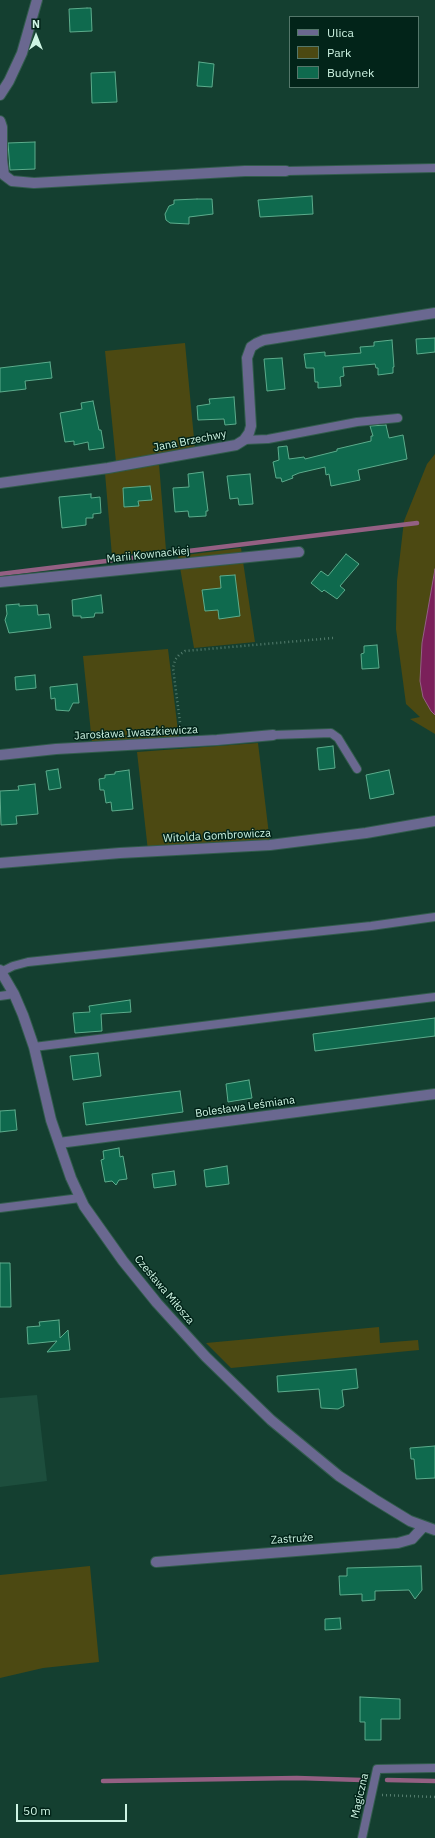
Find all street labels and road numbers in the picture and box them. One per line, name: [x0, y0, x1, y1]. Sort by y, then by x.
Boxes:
street label: Jana Brzechwy: [152, 427, 228, 455]
street label: Marii Kownackiej: [106, 544, 190, 566]
street label: Jarosława Iwaszkiewicza: [74, 723, 198, 743]
street label: Witolda Gombrowicza: [163, 827, 271, 845]
street label: Bolesława Leśmiana: [194, 1093, 296, 1121]
street label: Czesława Miłosza: [131, 1253, 197, 1327]
street label: Zastruże: [270, 1531, 314, 1547]
street label: Magiczna: [348, 1772, 372, 1820]

